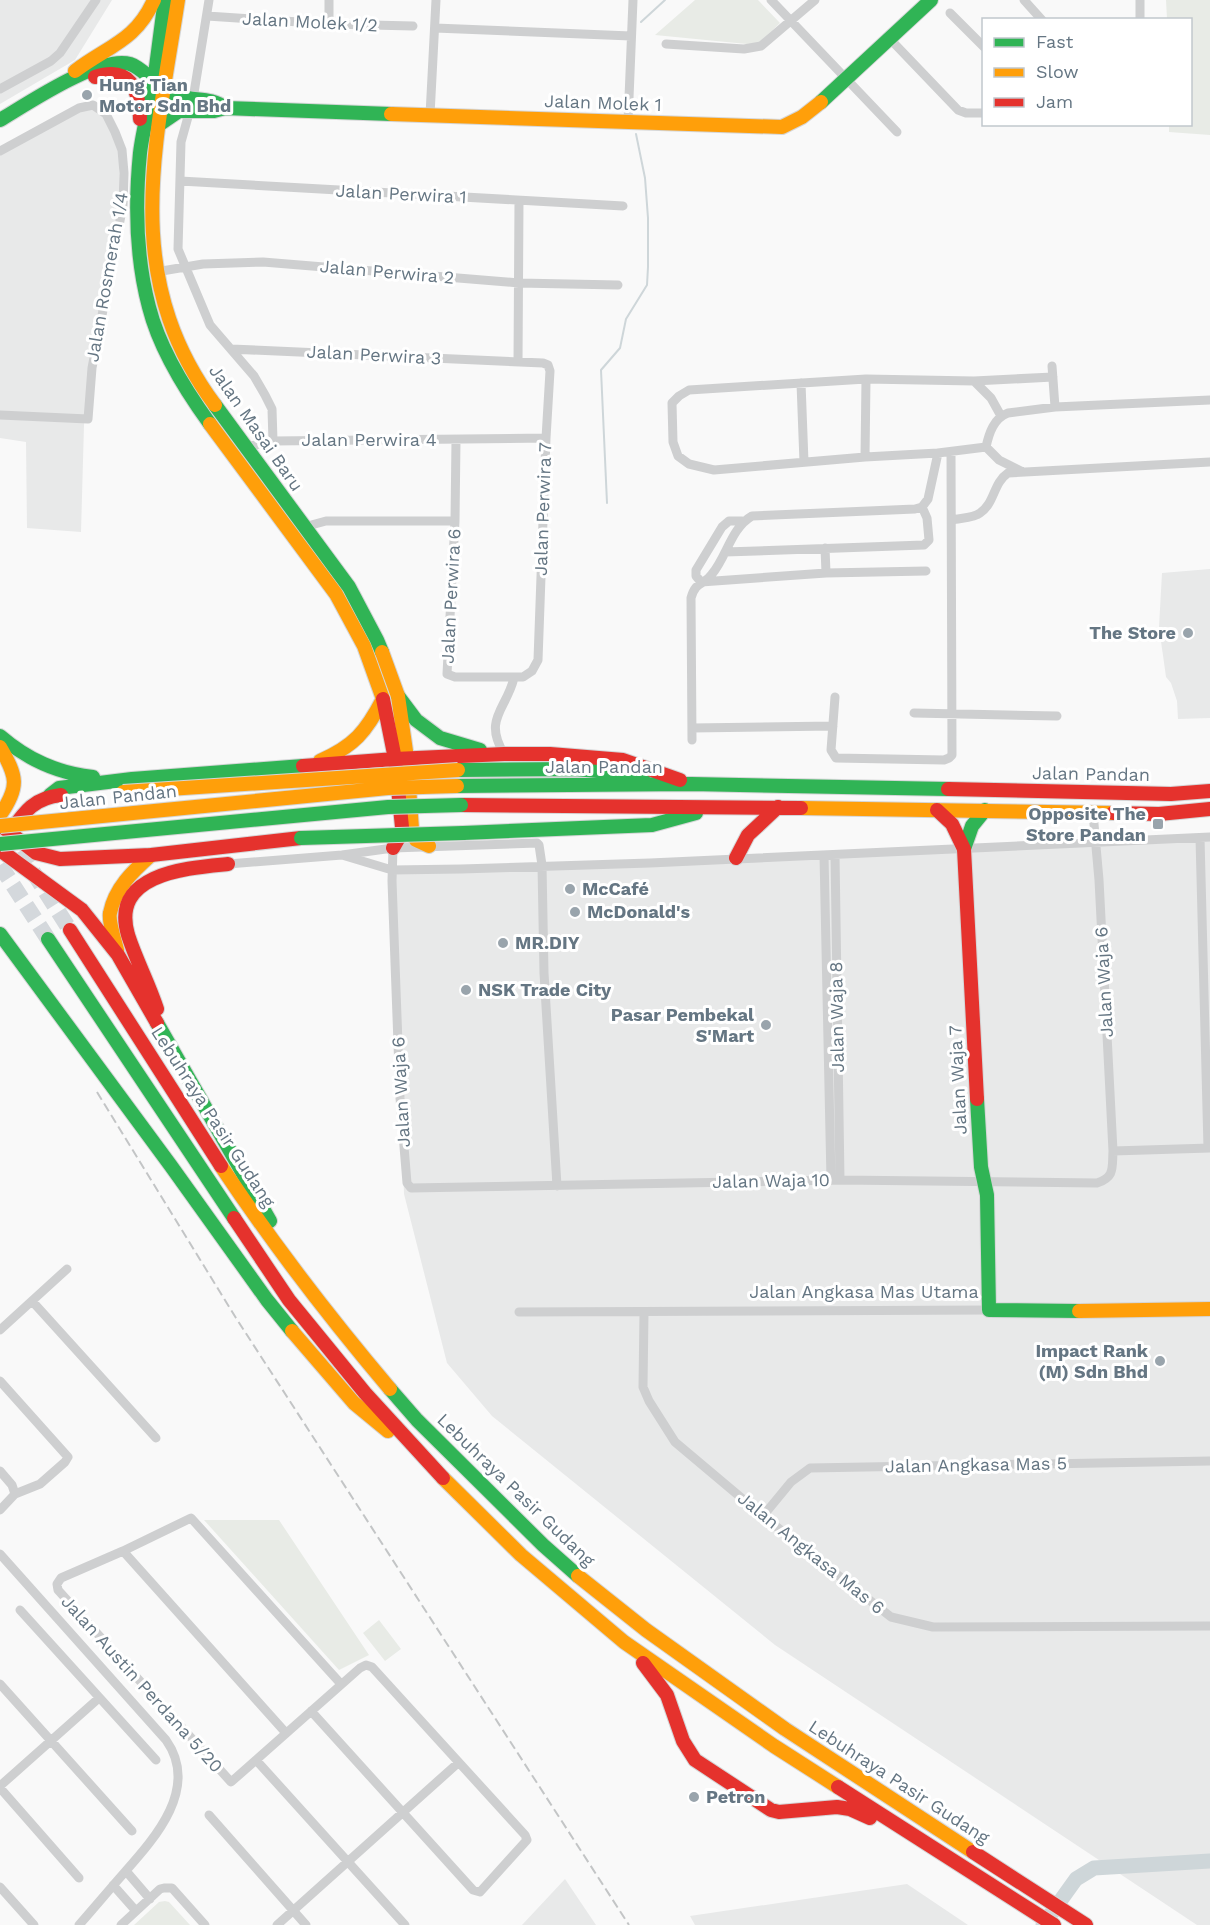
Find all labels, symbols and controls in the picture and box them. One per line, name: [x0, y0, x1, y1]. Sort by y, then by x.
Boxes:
street label: Jalan Molek 1/2: [242, 7, 378, 36]
legend: [982, 18, 1192, 126]
text: Fast: [1036, 31, 1074, 52]
text: Slow: [1036, 61, 1079, 82]
place label: Hung Tian Motor Sdn Bhd: [99, 74, 231, 116]
marker: Hung Tian Motor Sdn Bhd: [80, 88, 94, 102]
street label: Jalan Molek 1: [544, 90, 662, 115]
text: Jam: [1036, 91, 1073, 112]
street label: Jalan Perwira 1: [335, 180, 467, 207]
street label: Jalan Rosmerah 1/4: [81, 190, 132, 363]
street label: Jalan Perwira 2: [319, 255, 455, 288]
street label: Jalan Perwira 3: [306, 340, 442, 369]
street label: Jalan Masai Baru: [205, 360, 308, 495]
street label: Jalan Perwira 4: [301, 429, 437, 450]
street label: Jalan Perwira 7: [530, 442, 555, 576]
street label: Jalan Perwira 6: [436, 528, 465, 664]
place label: The Store: [1089, 622, 1176, 643]
marker: The Store: [1181, 626, 1195, 640]
street label: Jalan Pandan: [545, 756, 663, 777]
street label: Jalan Pandan: [1032, 762, 1150, 785]
street label: Jalan Pandan: [58, 780, 178, 813]
place label: Opposite The Store Pandan: [1026, 803, 1146, 845]
marker: Opposite The Store Pandan: [1151, 817, 1165, 831]
place label: McCafé: [582, 878, 649, 899]
marker: McCafé: [563, 882, 577, 896]
place label: McDonald's: [587, 901, 690, 922]
marker: McDonald's: [568, 905, 582, 919]
street label: Jalan Waja 6: [1090, 926, 1117, 1038]
place label: MR.DIY: [515, 932, 580, 953]
marker: MR.DIY: [496, 936, 510, 950]
street label: Jalan Waja 8: [825, 961, 848, 1073]
place label: NSK Trade City: [478, 979, 612, 1000]
marker: NSK Trade City: [459, 983, 473, 997]
place label: Pasar Pembekal S'Mart: [611, 1004, 754, 1046]
marker: Pasar Pembekal S'Mart: [759, 1018, 773, 1032]
street label: Lebuhraya Pasir Gudang: [147, 1023, 280, 1211]
street label: Jalan Waja 7: [944, 1025, 971, 1135]
street label: Jalan Waja 6: [387, 1036, 414, 1148]
street label: Jalan Waja 10: [712, 1169, 830, 1192]
street label: Jalan Angkasa Mas Utama: [749, 1281, 979, 1302]
place label: Impact Rank (M) Sdn Bhd: [1035, 1340, 1149, 1382]
marker: Impact Rank (M) Sdn Bhd: [1153, 1354, 1167, 1368]
street label: Lebuhraya Pasir Gudang: [433, 1409, 600, 1571]
street label: Jalan Angkasa Mas 5: [885, 1452, 1067, 1477]
street label: Jalan Angkasa Mas 6: [734, 1487, 889, 1618]
street label: Jalan Austin Perdana 5/20: [57, 1591, 227, 1777]
street label: Lebuhraya Pasir Gudang: [805, 1715, 994, 1848]
place label: Petron: [706, 1786, 766, 1807]
marker: Petron: [687, 1790, 701, 1804]

